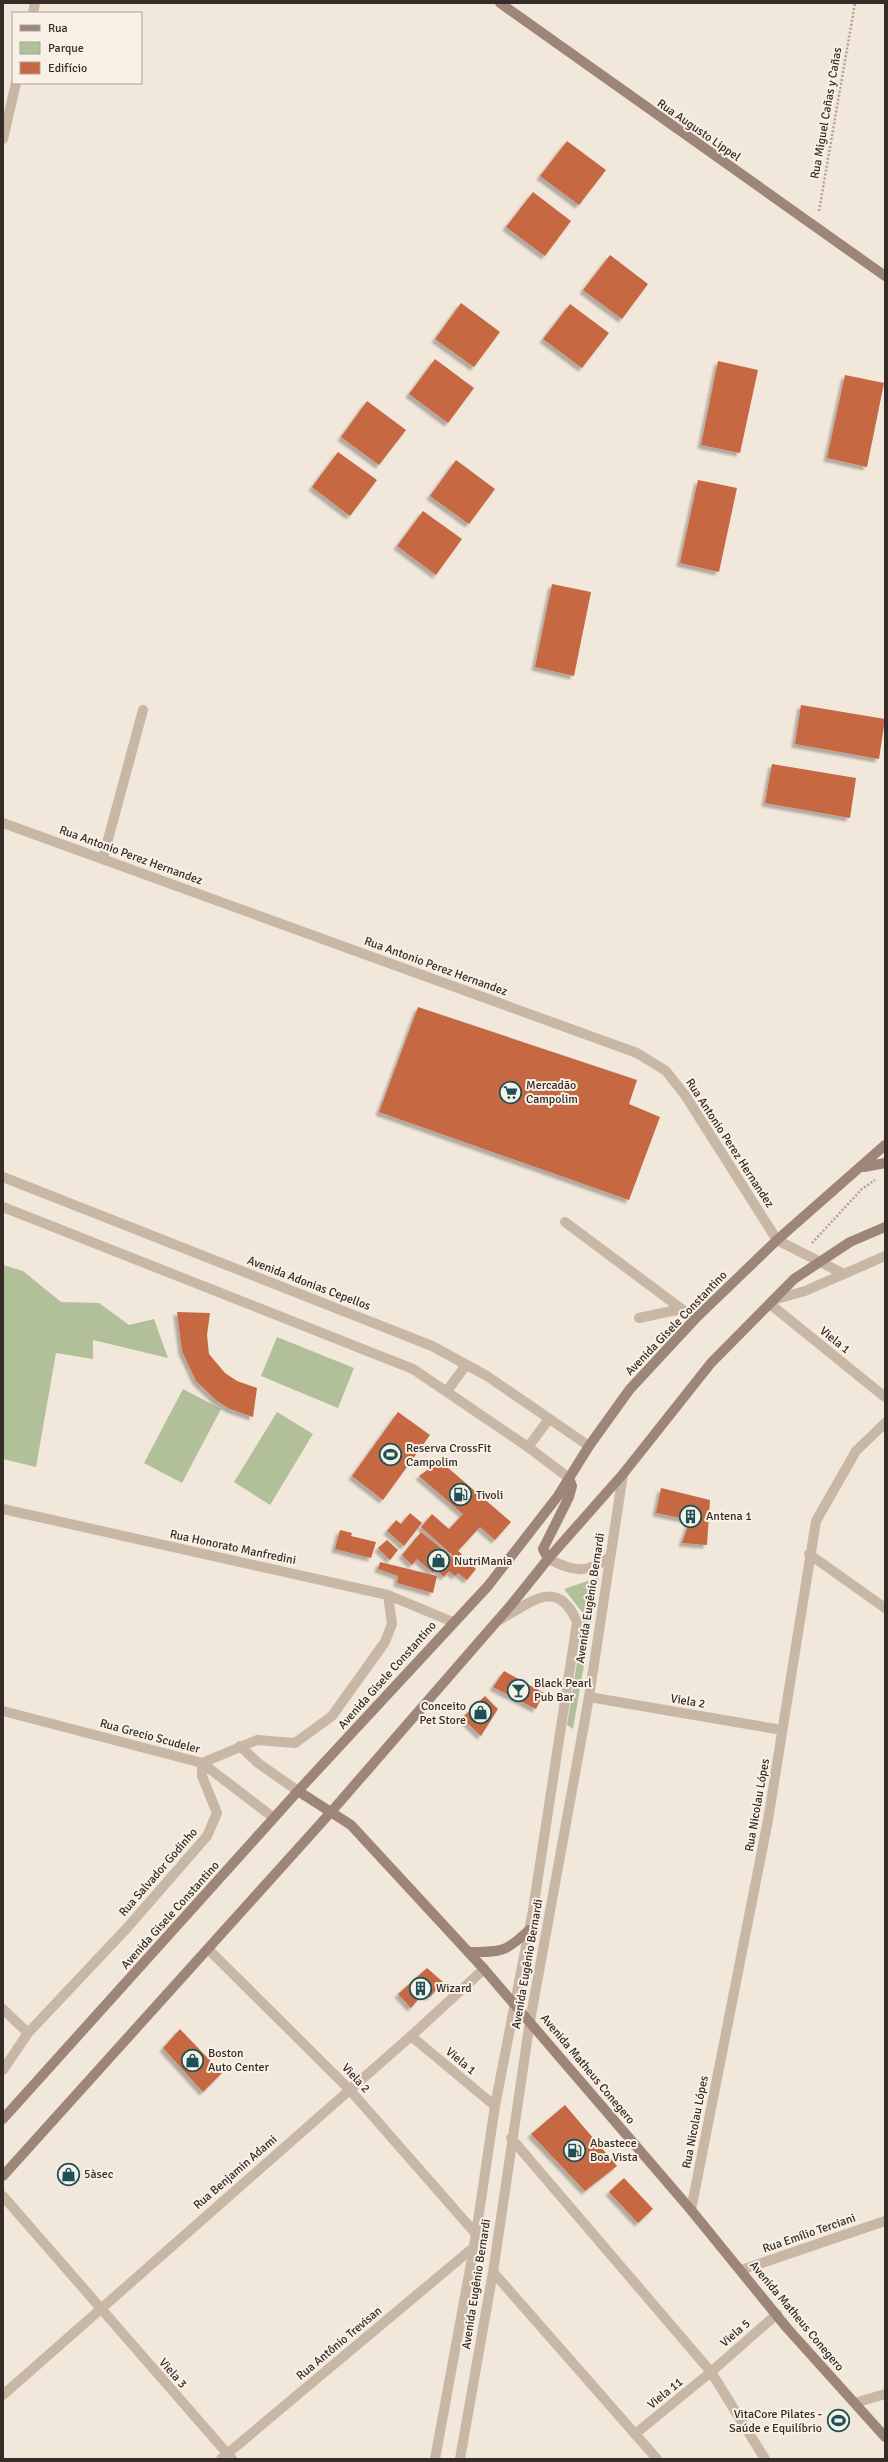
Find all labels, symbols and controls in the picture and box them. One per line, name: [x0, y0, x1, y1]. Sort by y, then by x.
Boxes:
legend: [12, 12, 142, 84]
text: Rua: [48, 21, 68, 36]
text: Parque: [48, 41, 84, 56]
street label: Rua Miguel Cañas y Cañas: [808, 46, 845, 180]
text: Edifício: [48, 61, 87, 76]
street label: Rua Augusto Lippel: [654, 96, 744, 165]
street label: Rua Antonio Perez Hernandez: [57, 823, 204, 888]
street label: Rua Antonio Perez Hernandez: [362, 934, 509, 999]
street label: Rua Antonio Perez Hernandez: [682, 1076, 777, 1211]
place label: Mercadão Campolim: [526, 1078, 578, 1107]
supermarket icon: Mercadão Campolim: [497, 1079, 523, 1105]
street label: Avenida Adonias Cepellos: [245, 1253, 373, 1314]
street label: Avenida Gisele Constantino: [622, 1268, 730, 1379]
street label: Viela 1: [816, 1324, 853, 1357]
place label: Reserva CrossFit Campolim: [406, 1441, 491, 1470]
sports icon: Reserva CrossFit Campolim: [378, 1442, 404, 1468]
fuel station icon: Tivoli: [447, 1482, 473, 1508]
place label: Tivoli: [476, 1488, 503, 1503]
building icon: Antena 1: [678, 1503, 704, 1529]
place label: Antena 1: [706, 1509, 752, 1524]
street label: Rua Honorato Manfredini: [168, 1527, 297, 1568]
street label: Avenida Eugênio Bernardi: [573, 1532, 608, 1664]
shop icon: NutriMania: [425, 1548, 451, 1574]
place label: NutriMania: [454, 1554, 512, 1569]
street label: Avenida Gisele Constantino: [335, 1618, 440, 1732]
place label: Black Pearl Pub Bar: [534, 1676, 592, 1705]
bar icon: Black Pearl Pub Bar: [506, 1677, 532, 1703]
street label: Viela 2: [669, 1691, 706, 1712]
place label: Conceito Pet Store: [419, 1699, 466, 1728]
shop icon: Conceito Pet Store: [468, 1700, 494, 1726]
street label: Rua Grecio Scudeler: [98, 1716, 202, 1757]
street label: Rua Nicolau Lópes: [742, 1757, 773, 1853]
street label: Rua Salvador Godinho: [116, 1825, 201, 1920]
street label: Avenida Gisele Constantino: [118, 1858, 223, 1972]
street label: Avenida Eugênio Bernardi: [509, 1898, 546, 2030]
building icon: Wizard: [408, 1975, 434, 2001]
place label: Wizard: [436, 1981, 472, 1996]
street label: Avenida Matheus Conegero: [537, 2011, 638, 2127]
street label: Viela 1: [442, 2044, 479, 2078]
place label: Boston Auto Center: [208, 2046, 270, 2075]
shop icon: Boston Auto Center: [179, 2047, 205, 2073]
street label: Viela 2: [338, 2060, 373, 2096]
street label: Rua Nicolau Lópes: [679, 2074, 712, 2170]
street label: Rua Benjamin Adami: [190, 2132, 280, 2213]
place label: Abastece Boa Vista: [590, 2136, 638, 2165]
fuel station icon: Abastece Boa Vista: [562, 2137, 588, 2163]
shop icon: 5àsec: [56, 2161, 82, 2187]
place label: 5àsec: [84, 2167, 114, 2182]
street label: Rua Emílio Terciani: [761, 2211, 858, 2256]
street label: Avenida Eugênio Bernardi: [459, 2218, 494, 2350]
street label: Avenida Matheus Conegero: [746, 2258, 847, 2374]
street label: Rua Antônio Trevisan: [294, 2303, 385, 2384]
street label: Viela 5: [717, 2316, 753, 2350]
street label: Viela 3: [156, 2355, 190, 2391]
street label: Viela 11: [645, 2375, 686, 2412]
place label: VitaCore Pilates - Saúde e Equilíbrio: [729, 2407, 822, 2436]
sports icon: VitaCore Pilates - Saúde e Equilíbrio: [825, 2408, 851, 2434]

